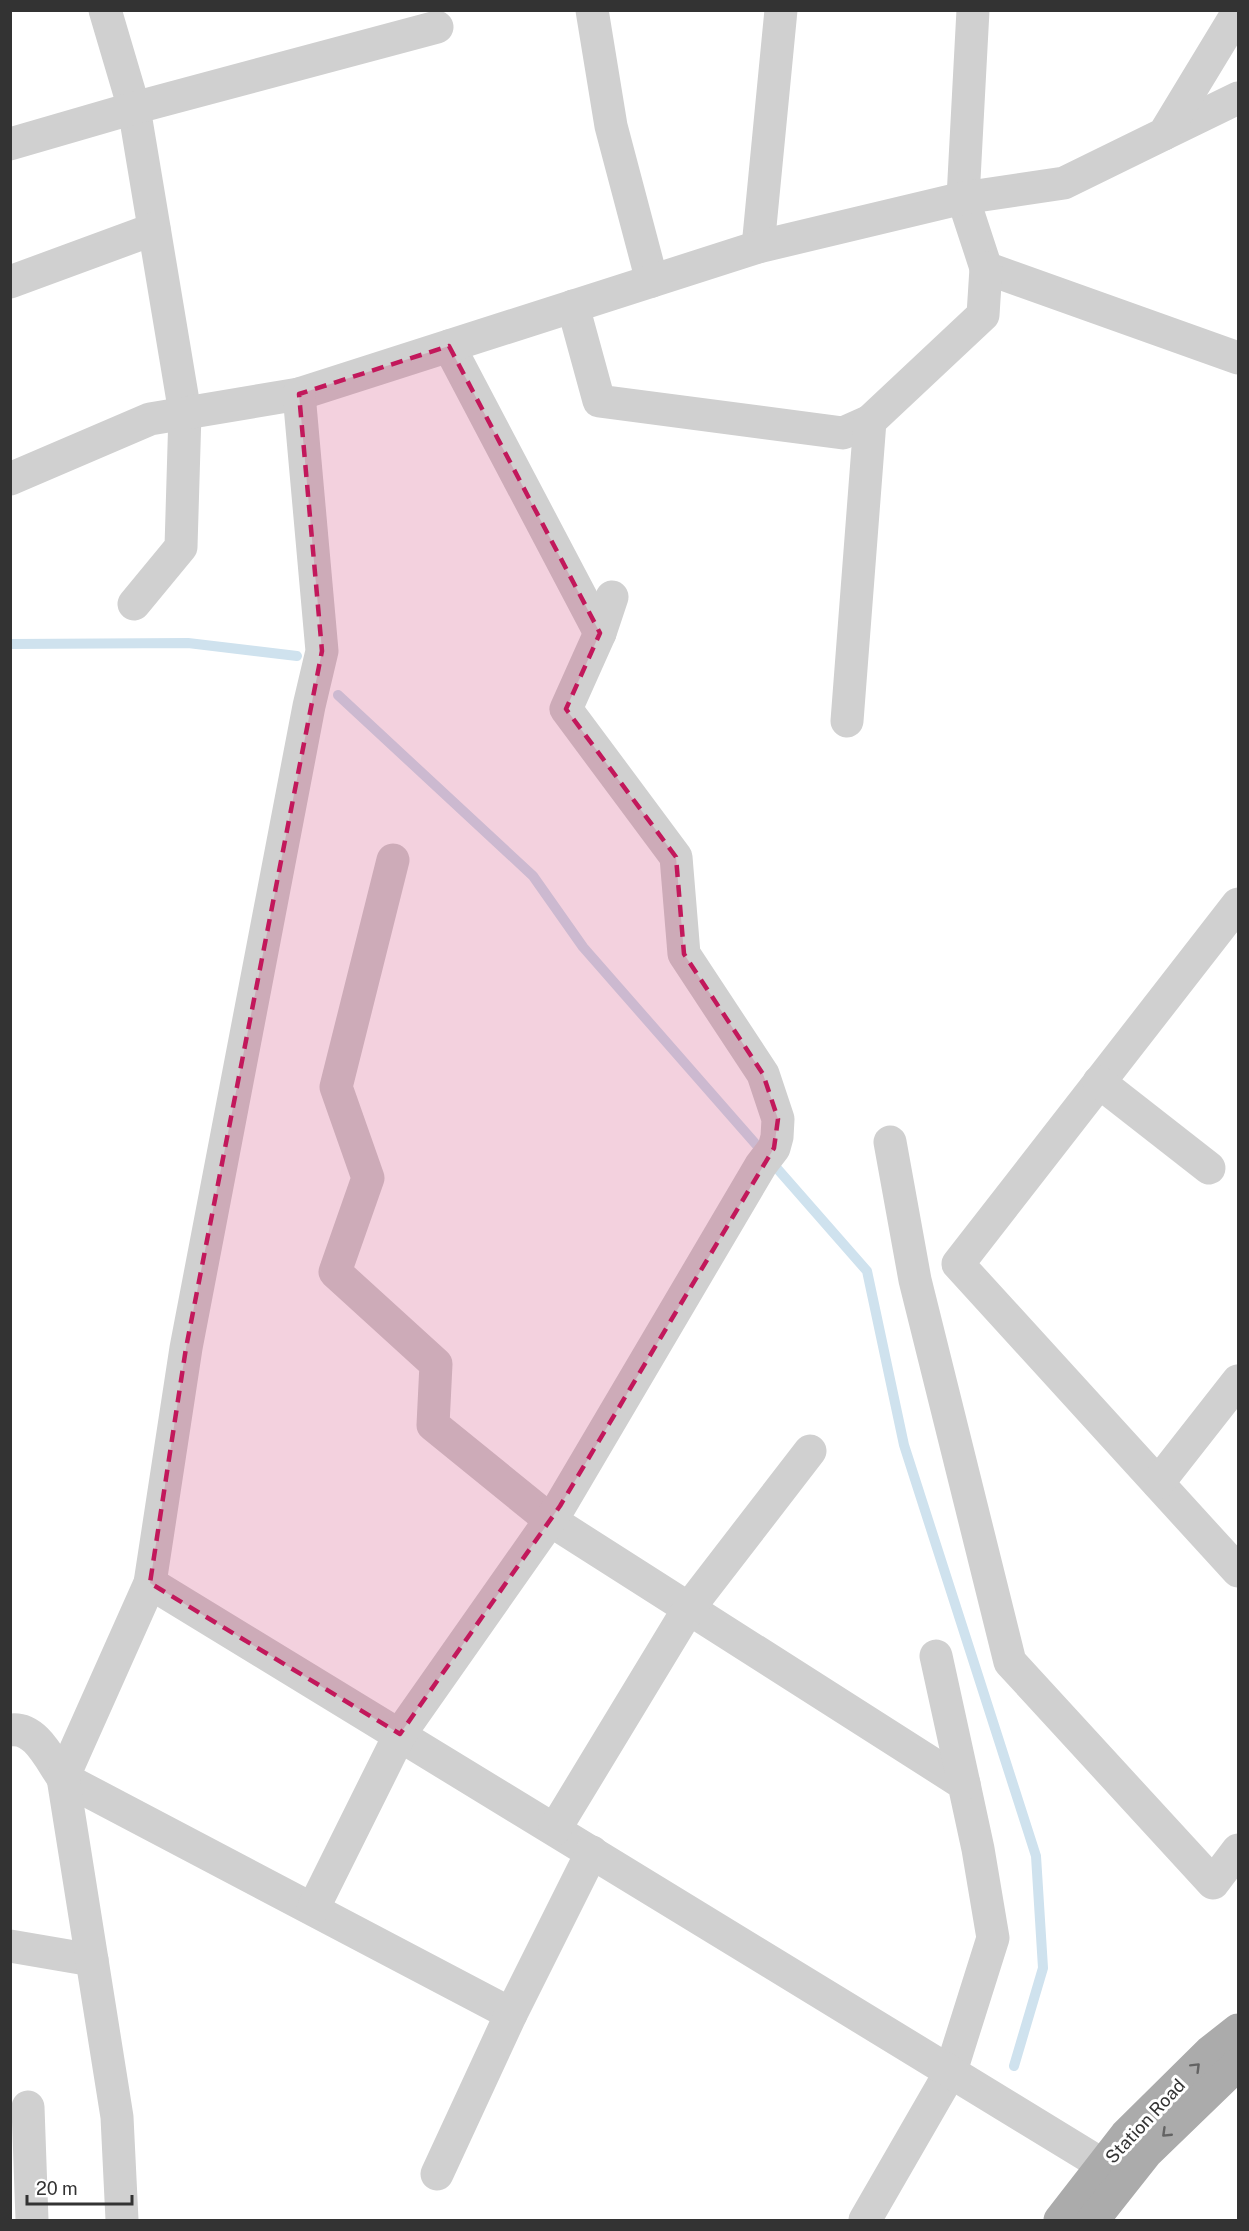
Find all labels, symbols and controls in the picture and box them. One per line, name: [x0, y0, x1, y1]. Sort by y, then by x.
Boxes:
one-way arrow: [1188, 2063, 1199, 2074]
street label: Station Road: [1101, 2075, 1189, 2167]
one-way arrow: [1162, 2126, 1172, 2137]
scale bar: [27, 2168, 132, 2206]
text: 20 m: [36, 2178, 78, 2199]

